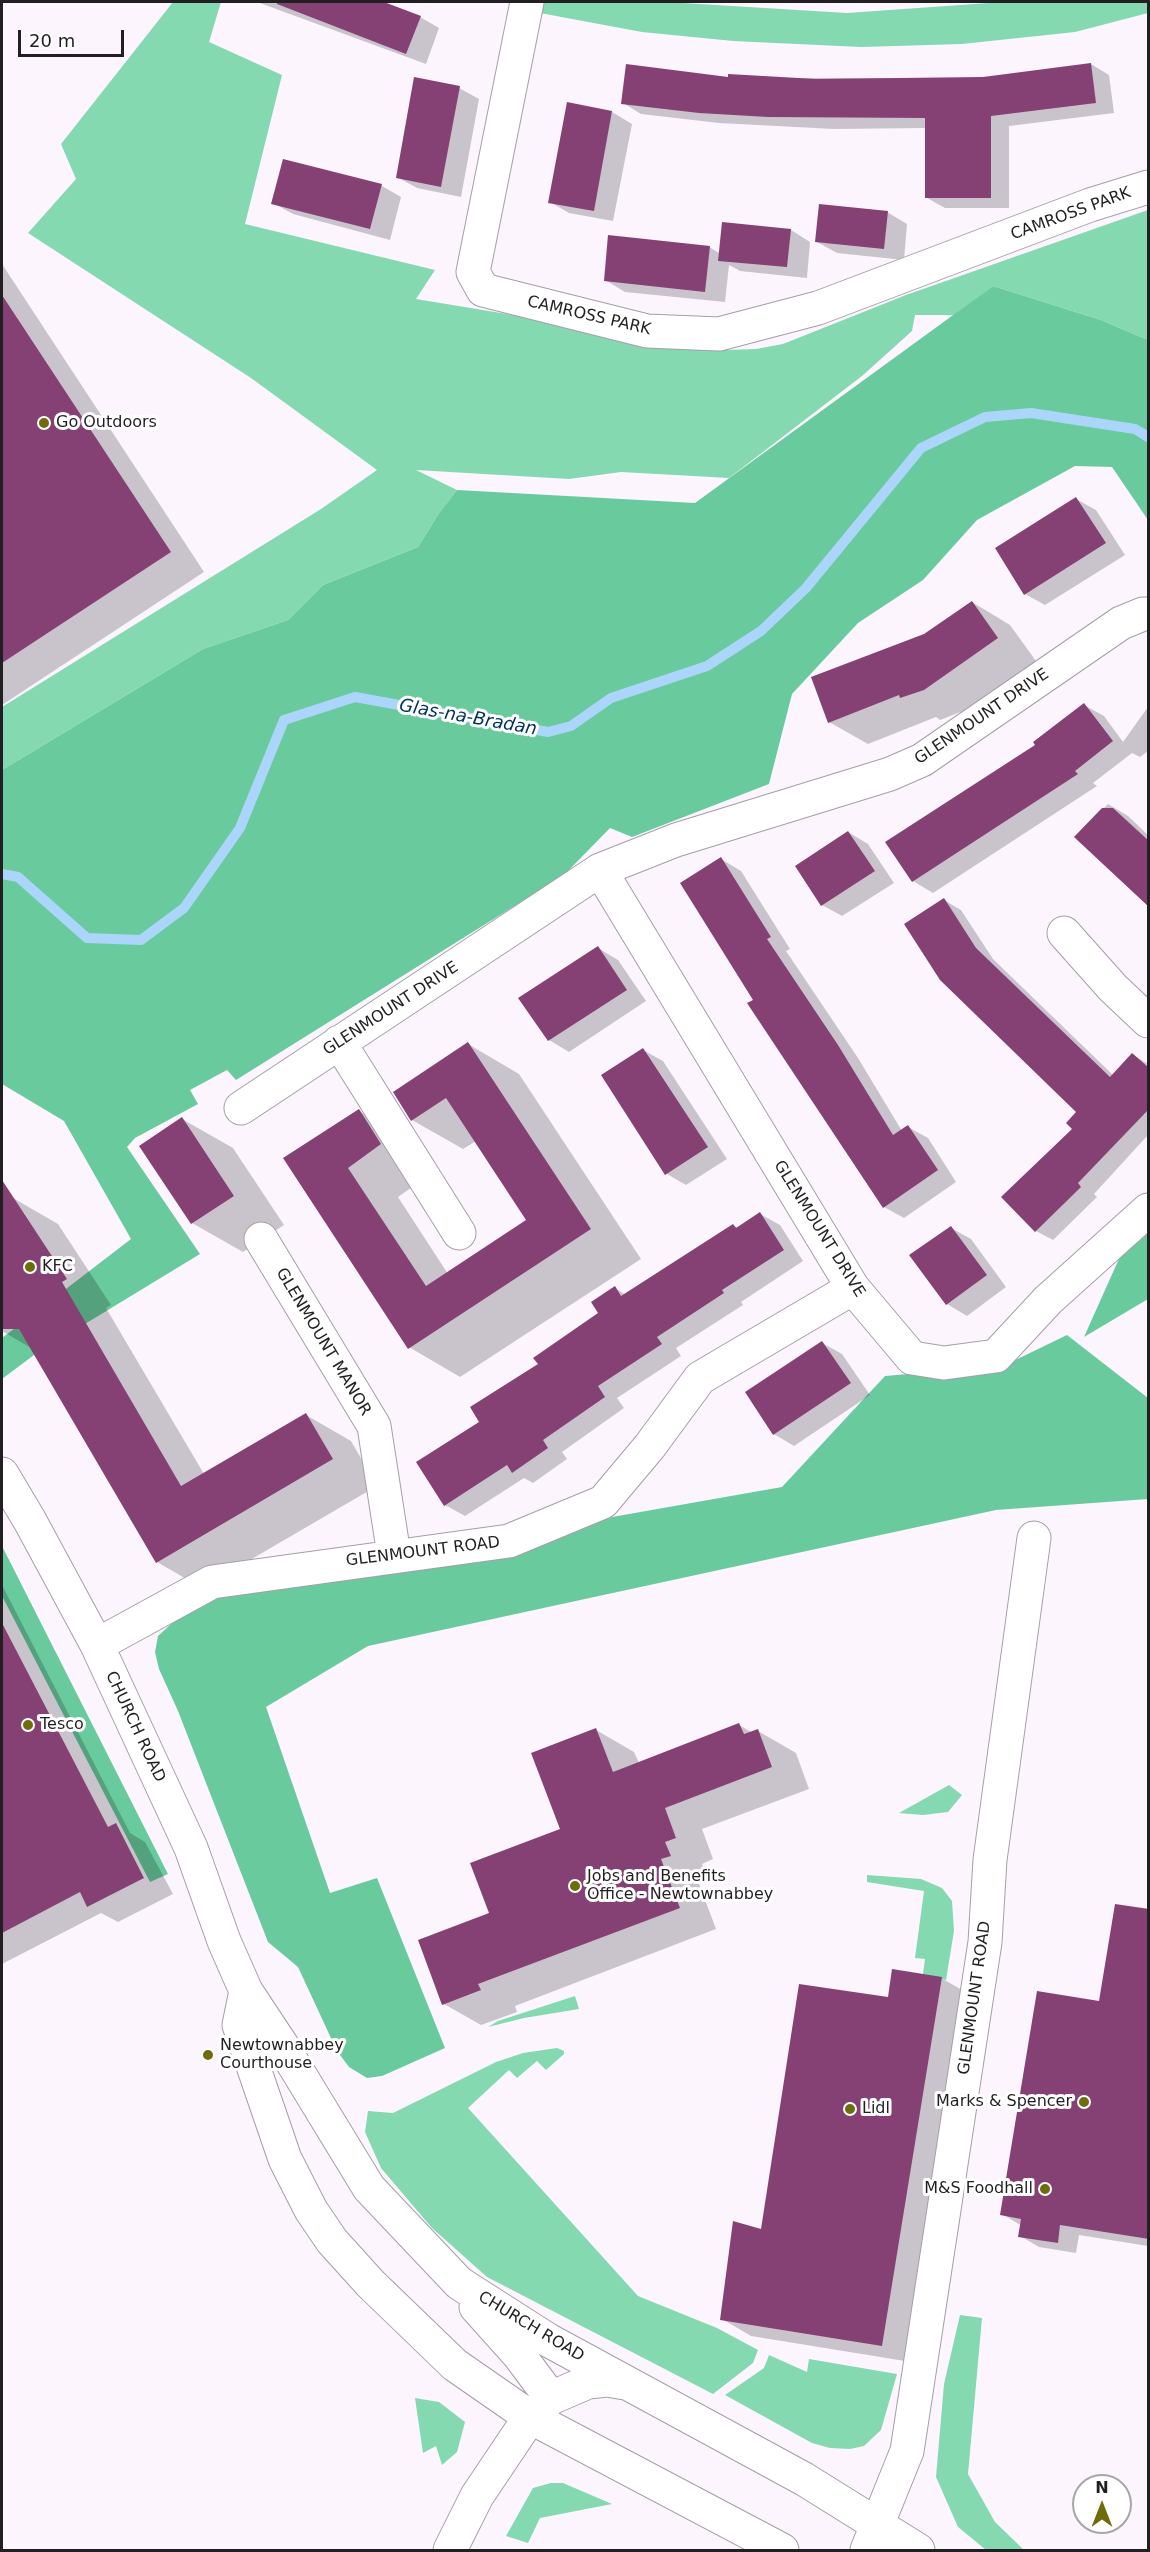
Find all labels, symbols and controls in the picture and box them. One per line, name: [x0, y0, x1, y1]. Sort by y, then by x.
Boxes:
scale bar: [21, 18, 128, 56]
text: 20 m: [29, 30, 75, 51]
street label: CAMROSS PARK: [1008, 183, 1134, 245]
street label: CAMROSS PARK: [525, 292, 653, 340]
place label: Go Outdoors: [56, 413, 157, 433]
marker: Go Outdoors: [37, 416, 51, 430]
street label: GLENMOUNT DRIVE: [911, 665, 1053, 769]
water label: Glas-na-Bradan: [397, 695, 539, 741]
street label: GLENMOUNT DRIVE: [320, 958, 462, 1060]
street label: GLENMOUNT DRIVE: [769, 1157, 869, 1301]
place label: KFC: [42, 1257, 73, 1277]
marker: KFC: [23, 1260, 37, 1274]
street label: GLENMOUNT MANOR: [271, 1265, 375, 1419]
street label: GLENMOUNT ROAD: [345, 1533, 501, 1571]
street label: CHURCH ROAD: [101, 1668, 169, 1786]
place label: Tesco: [40, 1715, 84, 1735]
marker: Tesco: [21, 1718, 35, 1732]
place label: Jobs and Benefits Office - Newtownabbey: [587, 1867, 773, 1905]
marker: Jobs and Benefits Office - Newtownabbey: [568, 1879, 582, 1893]
street label: GLENMOUNT ROAD: [955, 1920, 995, 2076]
place label: Newtownabbey Courthouse: [220, 2036, 344, 2074]
marker: Newtownabbey Courthouse: [201, 2048, 215, 2062]
place label: Marks & Spencer: [936, 2092, 1072, 2112]
marker: Marks & Spencer: [1077, 2095, 1091, 2109]
place label: Lidl: [862, 2099, 890, 2119]
marker: Lidl: [843, 2102, 857, 2116]
place label: M&S Foodhall: [924, 2179, 1033, 2199]
marker: M&S Foodhall: [1038, 2182, 1052, 2196]
street label: CHURCH ROAD: [475, 2288, 587, 2366]
north arrow: [1072, 2474, 1132, 2534]
text: N: [1095, 2478, 1109, 2497]

